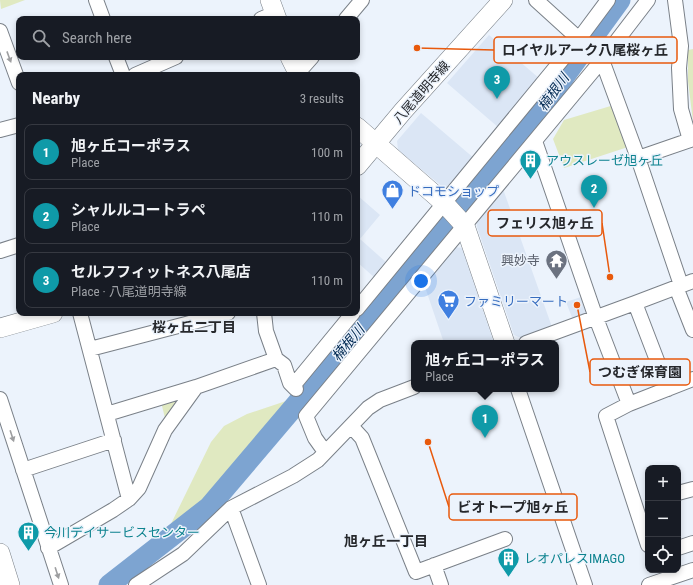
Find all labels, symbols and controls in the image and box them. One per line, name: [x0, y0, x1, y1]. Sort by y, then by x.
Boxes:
search box: [16, 16, 360, 60]
icon: search: [30, 27, 52, 49]
text: Search here: [62, 29, 132, 47]
callout: ロイヤルアーク八尾桜ヶ丘: [494, 37, 677, 63]
text: ロイヤルアーク八尾桜ヶ丘: [502, 42, 668, 58]
one-way arrow: [7, 52, 13, 64]
street label: 八尾道明寺線: [390, 58, 453, 127]
pin: 3: [484, 66, 510, 99]
water label: 楠根川: [534, 69, 573, 114]
text: Nearby: [32, 88, 80, 108]
text: 3 results: [300, 91, 344, 106]
text: 旭ヶ丘コーポラス: [71, 137, 191, 155]
text: 1: [43, 145, 49, 160]
text: 100 m: [311, 145, 343, 160]
building icon: アウスレーゼ旭ヶ丘: [518, 147, 544, 180]
place label: アウスレーゼ旭ヶ丘: [546, 153, 663, 168]
text: Place: [71, 155, 100, 170]
pin: 2: [581, 175, 607, 208]
shop icon: ドコモショップ: [380, 178, 406, 211]
place label: ドコモショップ: [408, 184, 499, 199]
text: シャルルコートラペ: [71, 201, 206, 219]
text: 2: [43, 209, 49, 224]
text: 110 m: [311, 209, 343, 224]
callout: フェリス旭ヶ丘: [488, 210, 602, 236]
text: フェリス旭ヶ丘: [496, 215, 594, 231]
text: Place: [71, 219, 100, 234]
temple icon: 興妙寺: [543, 247, 569, 280]
place label: 興妙寺: [501, 253, 540, 268]
text: セルフフィットネス八尾店: [71, 263, 251, 281]
your location: [411, 271, 431, 291]
text: 3: [43, 273, 49, 288]
text: 110 m: [311, 273, 343, 288]
text: Place · 八尾道明寺線: [71, 284, 187, 299]
supermarket icon: ファミリーマート: [435, 288, 461, 321]
place label: ファミリーマート: [464, 294, 568, 309]
district label: 桜ヶ丘二丁目: [152, 319, 236, 335]
water label: 楠根川: [328, 320, 369, 364]
popup: [411, 340, 559, 392]
text: 旭ヶ丘コーポラス: [425, 351, 545, 369]
callout: つむぎ保育園: [590, 359, 690, 385]
text: つむぎ保育園: [598, 364, 682, 380]
text: Place: [425, 369, 454, 384]
pin: 1: [472, 405, 498, 438]
one-way arrow: [9, 431, 15, 443]
map controls: [645, 465, 681, 573]
button: +: [645, 465, 681, 501]
callout: ビオトープ旭ヶ丘: [449, 494, 577, 520]
text: ビオトープ旭ヶ丘: [457, 499, 569, 515]
button: −: [645, 501, 681, 537]
building icon: 今川デイサービスセンター: [15, 519, 41, 552]
place label: 今川デイサービスセンター: [44, 525, 200, 540]
district label: 旭ヶ丘一丁目: [344, 533, 428, 549]
button: locate: [645, 537, 681, 573]
building icon: レオパレスIMAGO: [496, 545, 522, 578]
place label: レオパレスIMAGO: [524, 551, 625, 566]
one-way arrow: [54, 567, 60, 579]

